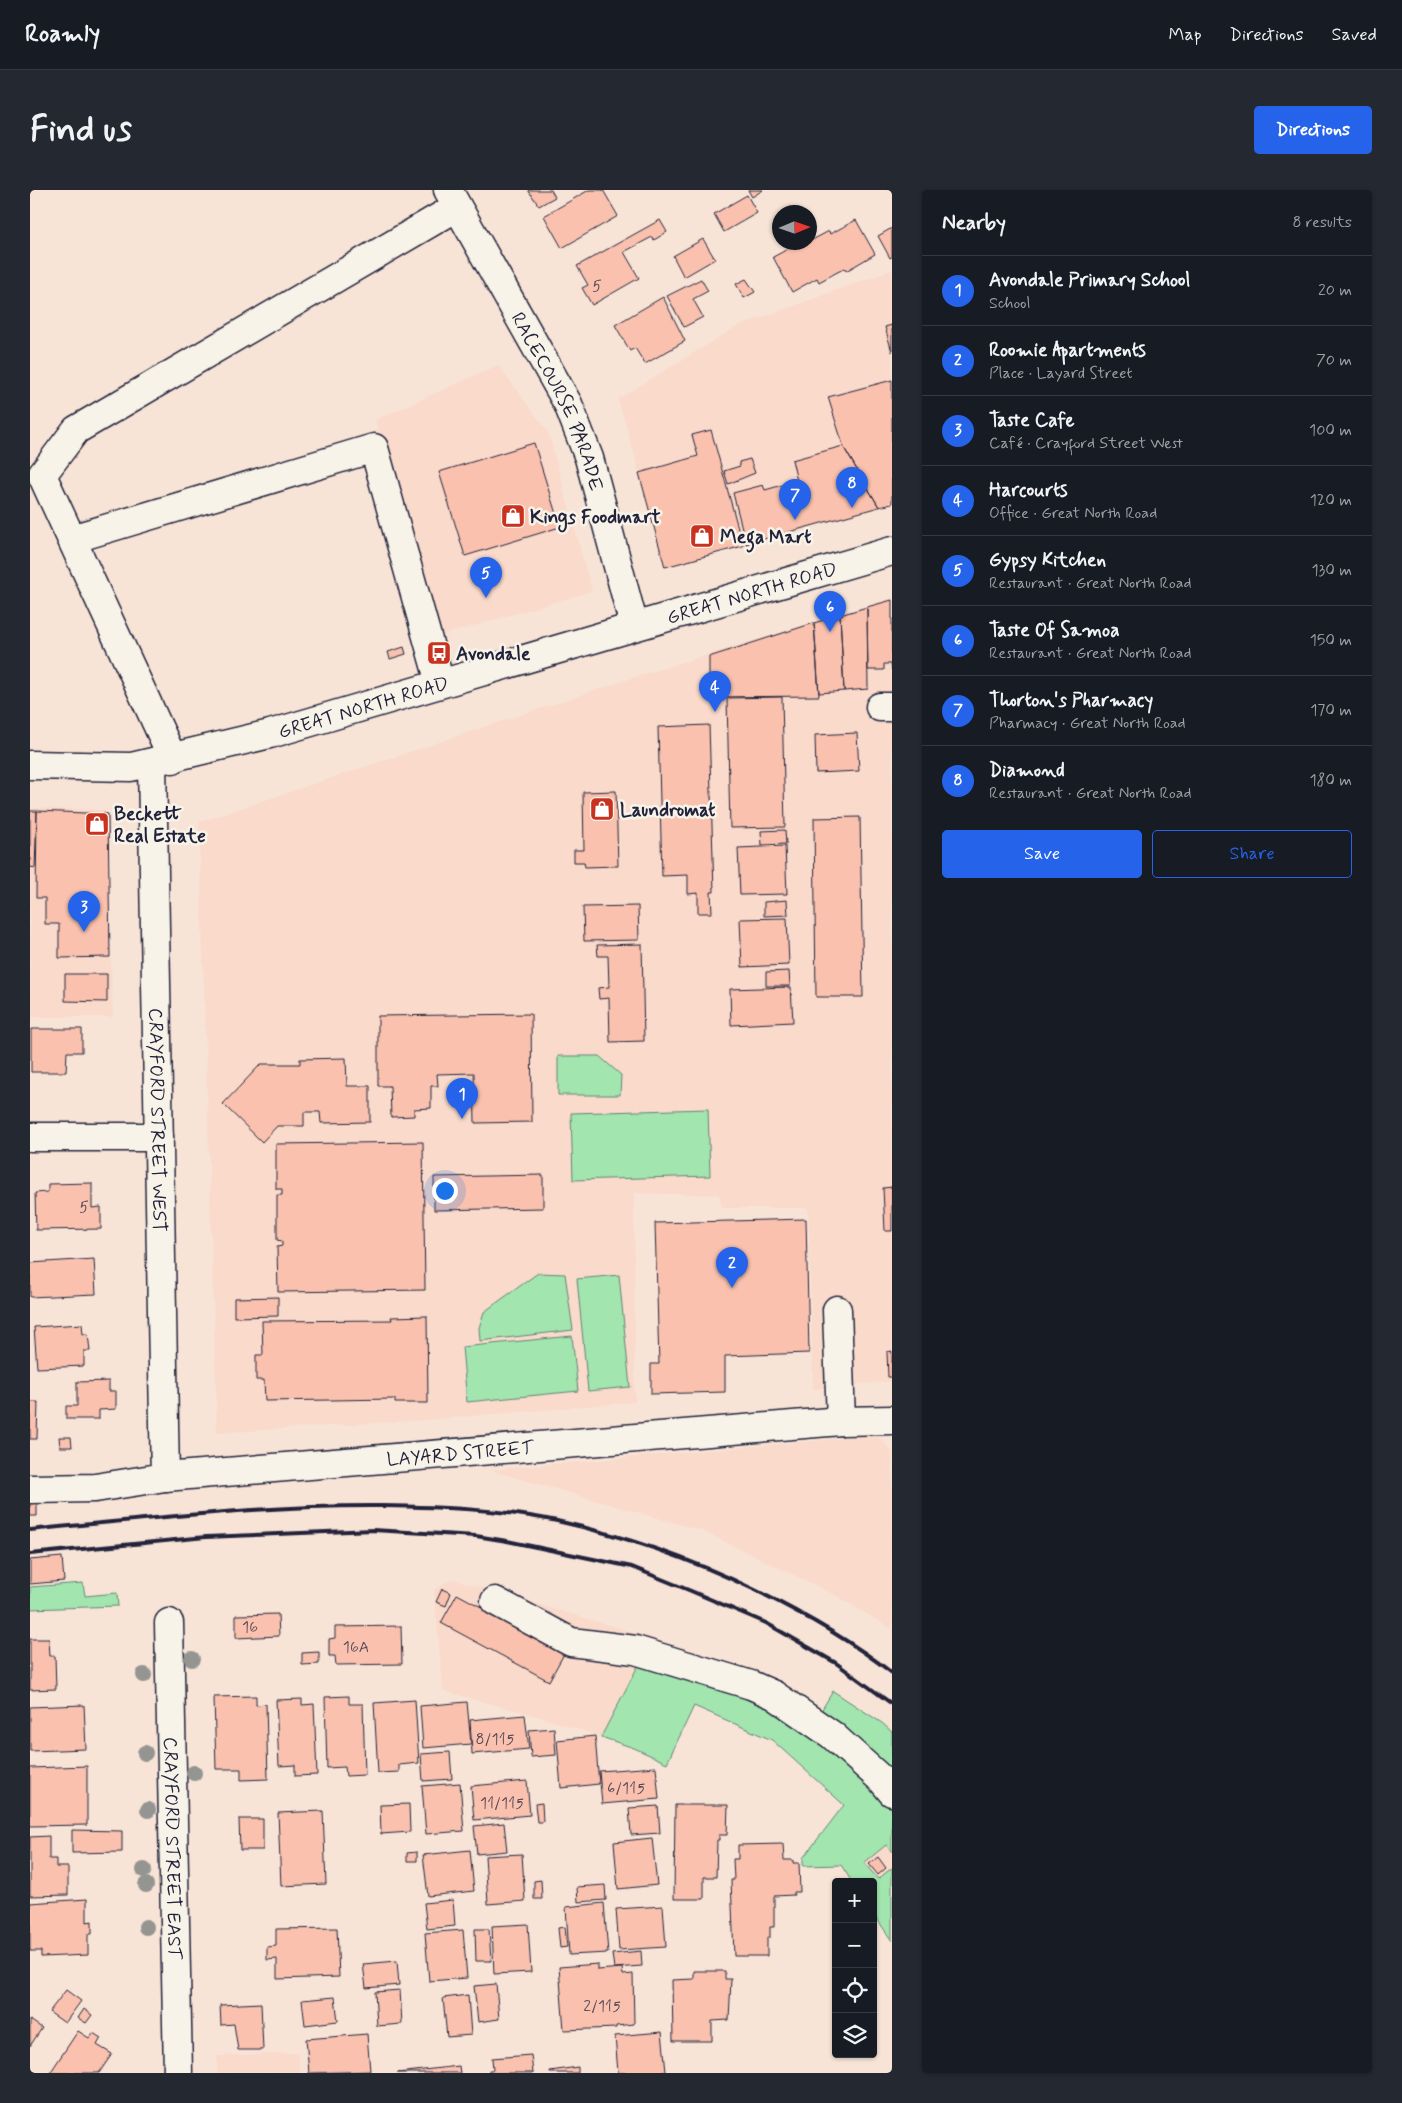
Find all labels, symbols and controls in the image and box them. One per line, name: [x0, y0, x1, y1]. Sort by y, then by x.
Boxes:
text: Roamly: [25, 19, 100, 50]
text: Map: [1169, 23, 1202, 47]
text: Directions: [1230, 23, 1304, 47]
text: Saved: [1332, 23, 1377, 47]
button: Directions: [1254, 106, 1372, 154]
text: Find us: [30, 107, 132, 153]
north arrow: [772, 205, 817, 250]
text: Nearby: [942, 209, 1006, 237]
text: 8 results: [1292, 212, 1352, 233]
text: Avondale Primary School: [989, 268, 1190, 293]
house number: 5: [592, 276, 602, 297]
text: 1: [954, 280, 962, 301]
text: 20 m: [1318, 280, 1352, 301]
text: School: [989, 293, 1030, 314]
street label: RACECOURSE PARADE: [505, 308, 608, 494]
text: Roomie Apartments: [989, 338, 1146, 363]
text: 2: [954, 350, 962, 371]
text: 70 m: [1316, 350, 1352, 371]
text: Place · Layard Street: [989, 363, 1132, 384]
text: Taste Cafe: [989, 408, 1074, 433]
text: 3: [954, 420, 962, 441]
text: 100 m: [1309, 420, 1352, 441]
text: Café · Crayford Street West: [989, 433, 1183, 454]
pin: 8: [836, 467, 868, 508]
text: Harcourts: [989, 478, 1067, 503]
pin: 7: [779, 479, 811, 520]
text: 4: [953, 490, 963, 511]
text: 120 m: [1310, 490, 1352, 511]
shop icon: Kings Foodmart: [500, 503, 526, 529]
text: Office · Great North Road: [989, 503, 1157, 524]
place label: Kings Foodmart: [530, 505, 660, 533]
shop icon: Mega Mart: [689, 523, 715, 549]
place label: Mega Mart: [720, 525, 811, 553]
text: Gypsy Kitchen: [989, 548, 1106, 573]
pin: 5: [470, 557, 502, 598]
street label: GREAT NORTH ROAD: [664, 557, 840, 631]
text: 5: [953, 560, 963, 581]
text: 130 m: [1311, 560, 1352, 581]
text: Restaurant · Great North Road: [989, 573, 1192, 594]
pin: 6: [814, 591, 846, 632]
text: Taste Of Samoa: [989, 618, 1120, 643]
text: 6: [954, 630, 962, 651]
text: 150 m: [1310, 630, 1352, 651]
bus stop icon: Avondale: [426, 640, 452, 666]
place label: Avondale: [456, 642, 531, 667]
text: Restaurant · Great North Road: [989, 643, 1192, 664]
street label: GREAT NORTH ROAD: [275, 671, 452, 745]
pin: 4: [699, 671, 731, 712]
text: Thorton's Pharmacy: [989, 688, 1153, 713]
text: 7: [953, 700, 963, 721]
text: 170 m: [1310, 700, 1352, 721]
text: Pharmacy · Great North Road: [989, 713, 1186, 734]
text: Diamond: [989, 758, 1065, 783]
text: 8: [953, 770, 963, 791]
text: 180 m: [1309, 770, 1352, 791]
text: Restaurant · Great North Road: [989, 783, 1192, 804]
shop icon: Laundromat: [589, 796, 615, 822]
place label: Laundromat: [620, 798, 715, 823]
place label: Beckett Real Estate: [114, 802, 206, 849]
shop icon: Beckett Real Estate: [84, 811, 110, 837]
button: Save: [942, 830, 1142, 878]
button: Share: [1152, 830, 1352, 878]
pin: 3: [68, 891, 100, 932]
street label: CRAYFORD STREET WEST: [142, 1008, 172, 1232]
pin: 1: [446, 1078, 478, 1119]
your location: [432, 1178, 458, 1204]
house number: 5: [79, 1197, 89, 1218]
pin: 2: [716, 1247, 748, 1288]
street label: LAYARD STREET: [386, 1435, 536, 1473]
house number: 16: [242, 1617, 258, 1638]
house number: 16A: [343, 1637, 369, 1658]
house number: 8/115: [476, 1729, 515, 1750]
street label: CRAYFORD STREET EAST: [157, 1737, 187, 1960]
house number: 6/115: [607, 1778, 645, 1799]
house number: 11/115: [480, 1793, 524, 1814]
map controls: [832, 1878, 877, 2058]
button: +: [832, 1878, 877, 1923]
button: −: [832, 1923, 877, 1968]
button: locate: [832, 1968, 877, 2013]
house number: 2/115: [583, 1996, 621, 2017]
button: layers: [832, 2013, 877, 2058]

